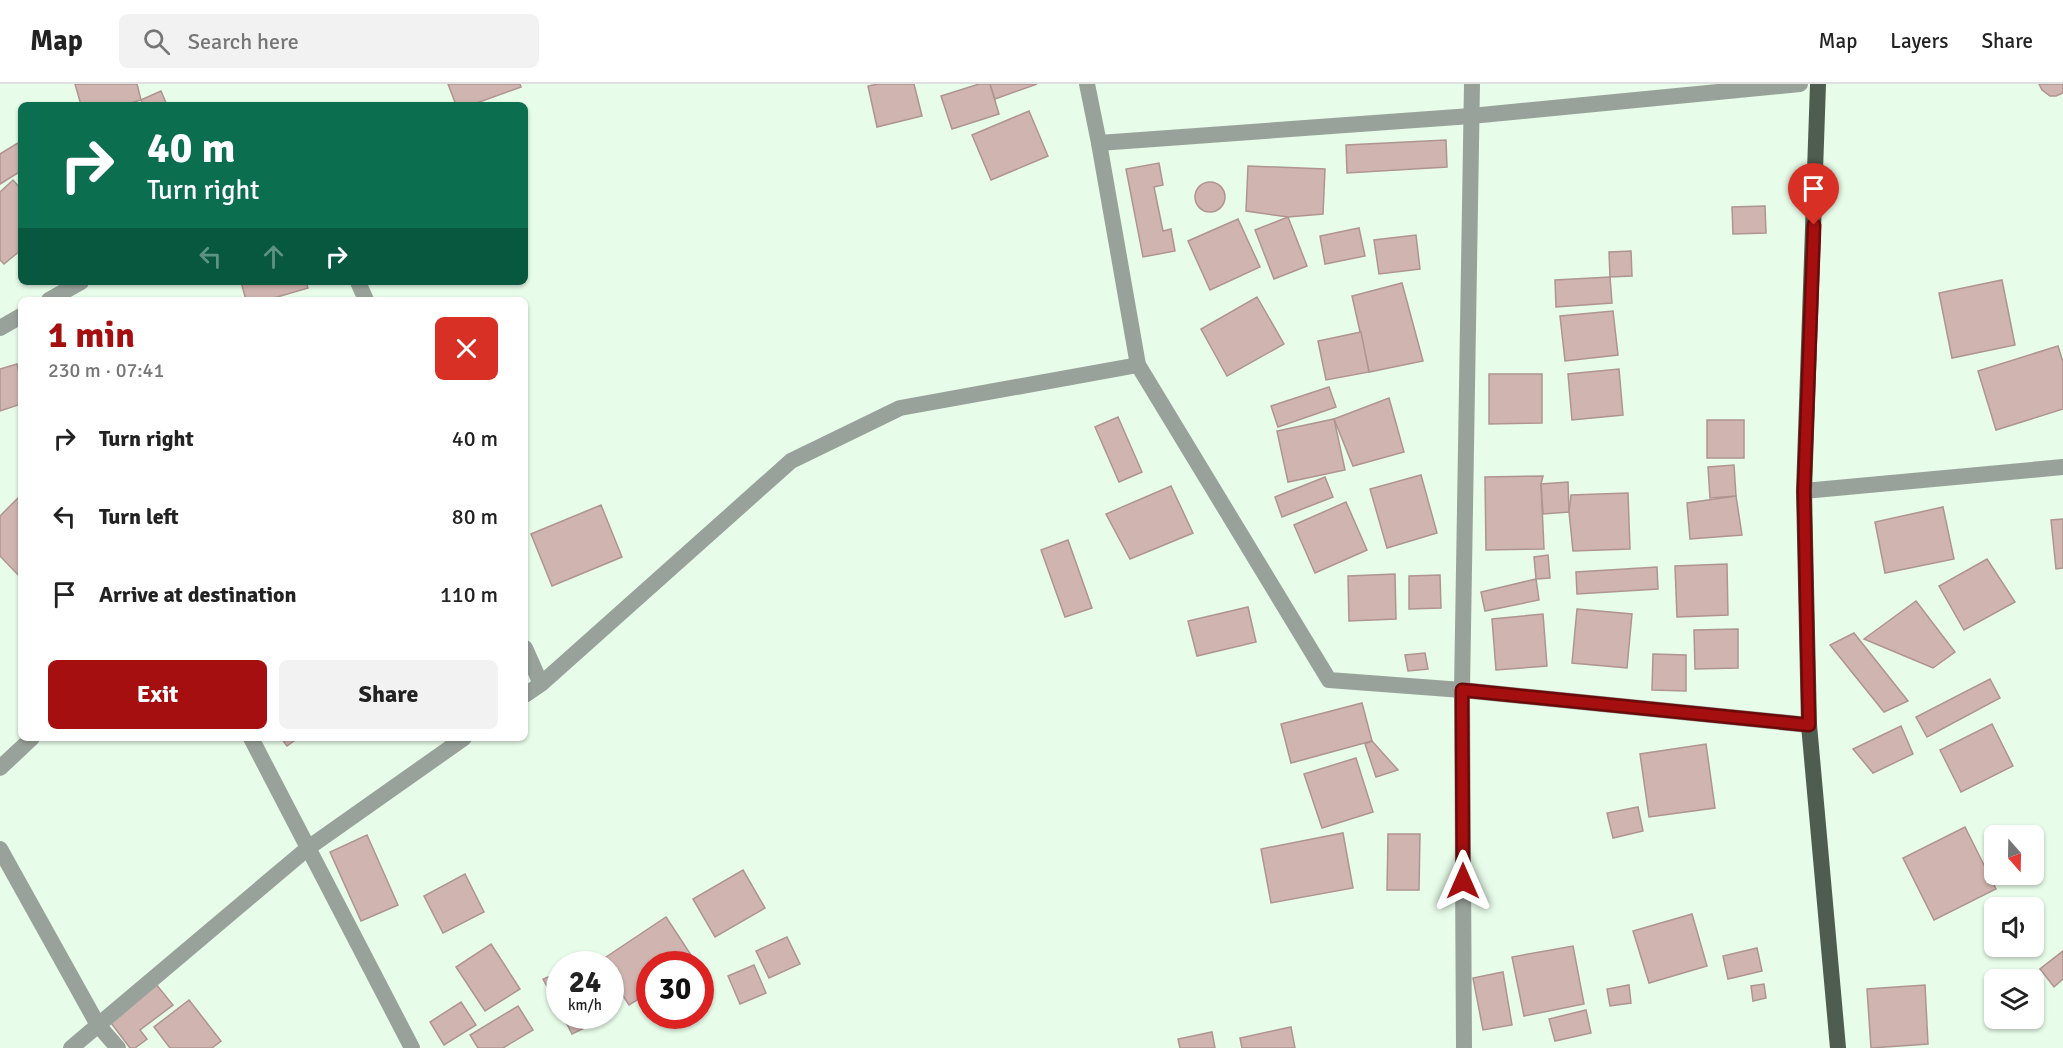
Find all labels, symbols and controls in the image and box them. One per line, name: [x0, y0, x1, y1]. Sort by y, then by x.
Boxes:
search box: [119, 14, 539, 68]
text: Map: [30, 24, 83, 58]
icon: search: [140, 25, 173, 58]
text: Search here: [188, 28, 299, 55]
text: Map: [1819, 28, 1857, 54]
text: Layers: [1890, 28, 1948, 54]
text: Share: [1981, 28, 2033, 54]
text: 40 m: [147, 123, 236, 174]
icon: right: [48, 126, 126, 204]
pin: [1788, 163, 1839, 225]
icon: arrive: [1797, 172, 1830, 205]
text: Turn right: [147, 174, 260, 207]
icon: left: [194, 240, 227, 273]
icon: ahead: [257, 240, 290, 273]
icon: right: [320, 240, 353, 273]
text: 1 min: [48, 313, 135, 358]
button: close: [435, 317, 498, 380]
text: 230 m · 07:41: [48, 358, 164, 383]
icon: right: [48, 422, 81, 455]
text: Turn right: [99, 425, 194, 452]
text: 40 m: [452, 425, 498, 452]
icon: left: [48, 500, 81, 533]
text: Turn left: [99, 503, 179, 530]
text: 80 m: [452, 503, 498, 530]
icon: arrive: [48, 578, 81, 611]
text: Arrive at destination: [99, 581, 296, 608]
text: 110 m: [440, 581, 498, 608]
button: Exit: [48, 660, 267, 729]
button: Share: [279, 660, 498, 729]
north arrow: [1984, 825, 2044, 885]
map controls: [1984, 825, 2044, 1029]
position arrow: [1431, 849, 1495, 913]
button: sound: [1984, 897, 2044, 957]
speed limit sign: 30: [636, 951, 714, 1029]
text: 24: [569, 964, 601, 1001]
button: layers: [1984, 969, 2044, 1029]
text: km/h: [568, 996, 602, 1014]

